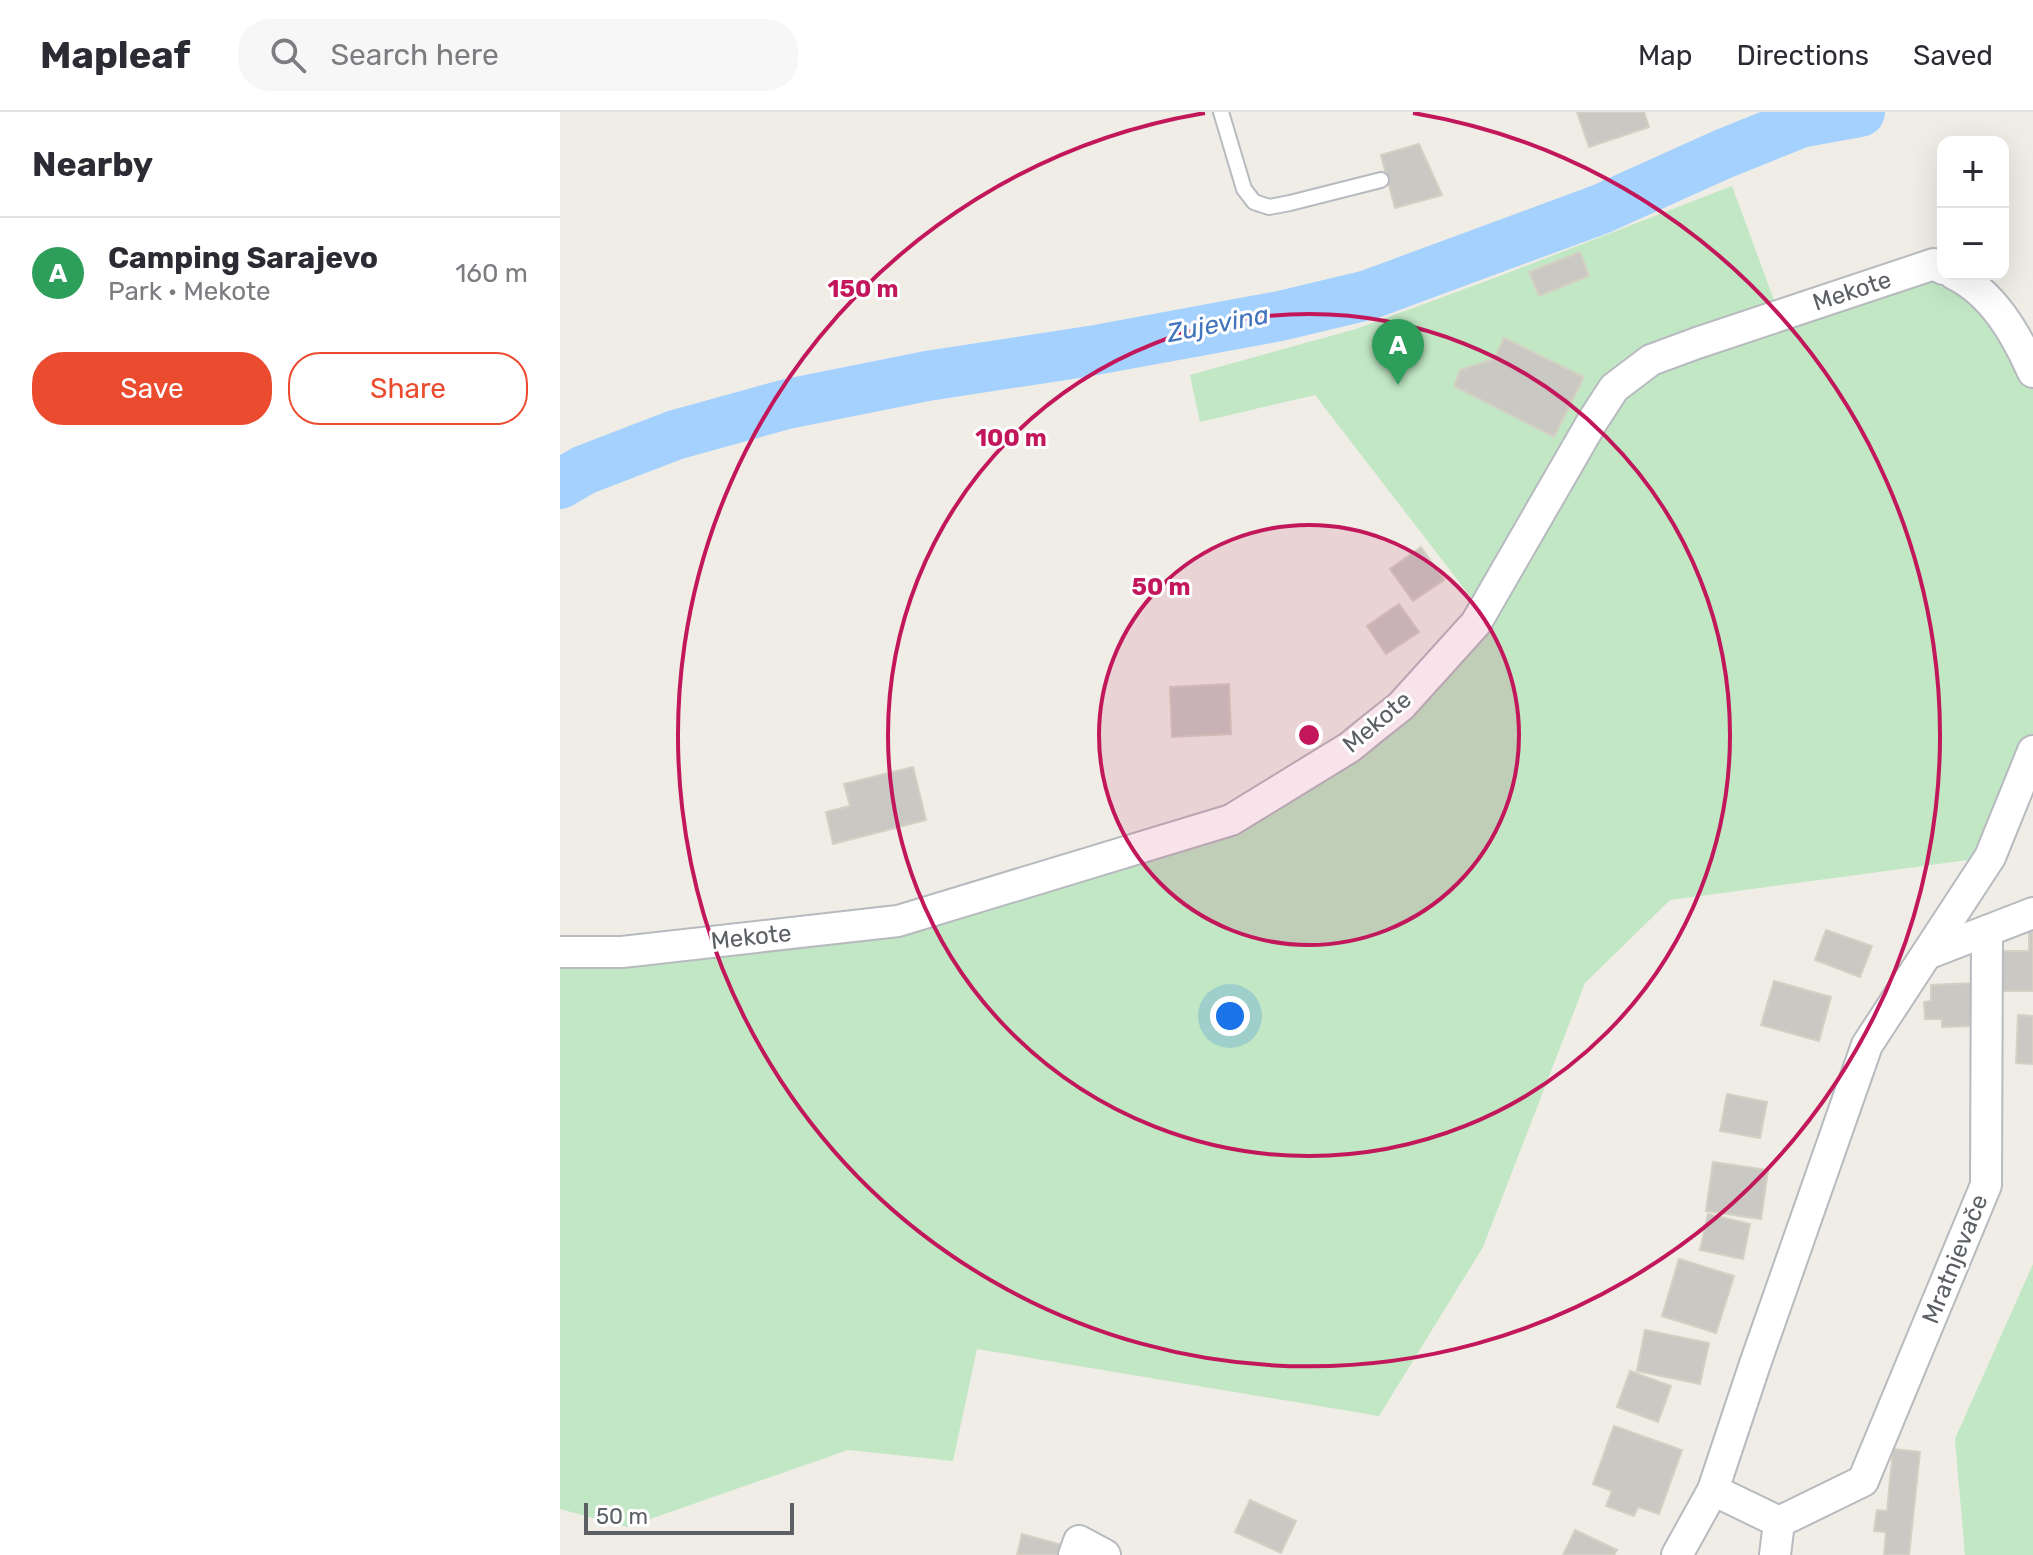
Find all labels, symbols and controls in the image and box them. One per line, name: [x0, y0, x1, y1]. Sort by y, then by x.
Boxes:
search box: [238, 19, 798, 91]
text: Mapleaf: [40, 32, 190, 78]
icon: search: [266, 33, 310, 77]
text: Search here: [330, 37, 499, 73]
text: Map: [1638, 39, 1692, 72]
text: Directions: [1736, 39, 1869, 72]
text: Saved: [1913, 39, 1993, 72]
map controls: [1937, 136, 2009, 280]
button: +: [1937, 136, 2009, 208]
text: Nearby: [32, 144, 153, 185]
button: −: [1937, 208, 2009, 280]
text: Camping Sarajevo: [108, 240, 378, 276]
text: A: [49, 258, 67, 289]
text: 160 m: [455, 258, 528, 289]
street label: Mekote: [1809, 265, 1895, 317]
text: 150 m: [828, 275, 898, 303]
text: Park · Mekote: [108, 276, 271, 307]
water label: Zujevina: [1164, 299, 1271, 349]
pin: A: [1372, 319, 1424, 385]
button: Save: [32, 352, 272, 425]
button: Share: [288, 352, 528, 425]
text: 100 m: [975, 424, 1047, 452]
text: 50 m: [1132, 573, 1190, 601]
street label: Mekote: [1337, 685, 1417, 759]
centre of rings: [1295, 721, 1323, 749]
street label: Mekote: [709, 919, 793, 955]
your location: [1210, 996, 1250, 1036]
street label: Mratnjevače: [1916, 1190, 1994, 1328]
scale bar: [584, 1499, 794, 1535]
text: 50 m: [596, 1503, 648, 1530]

